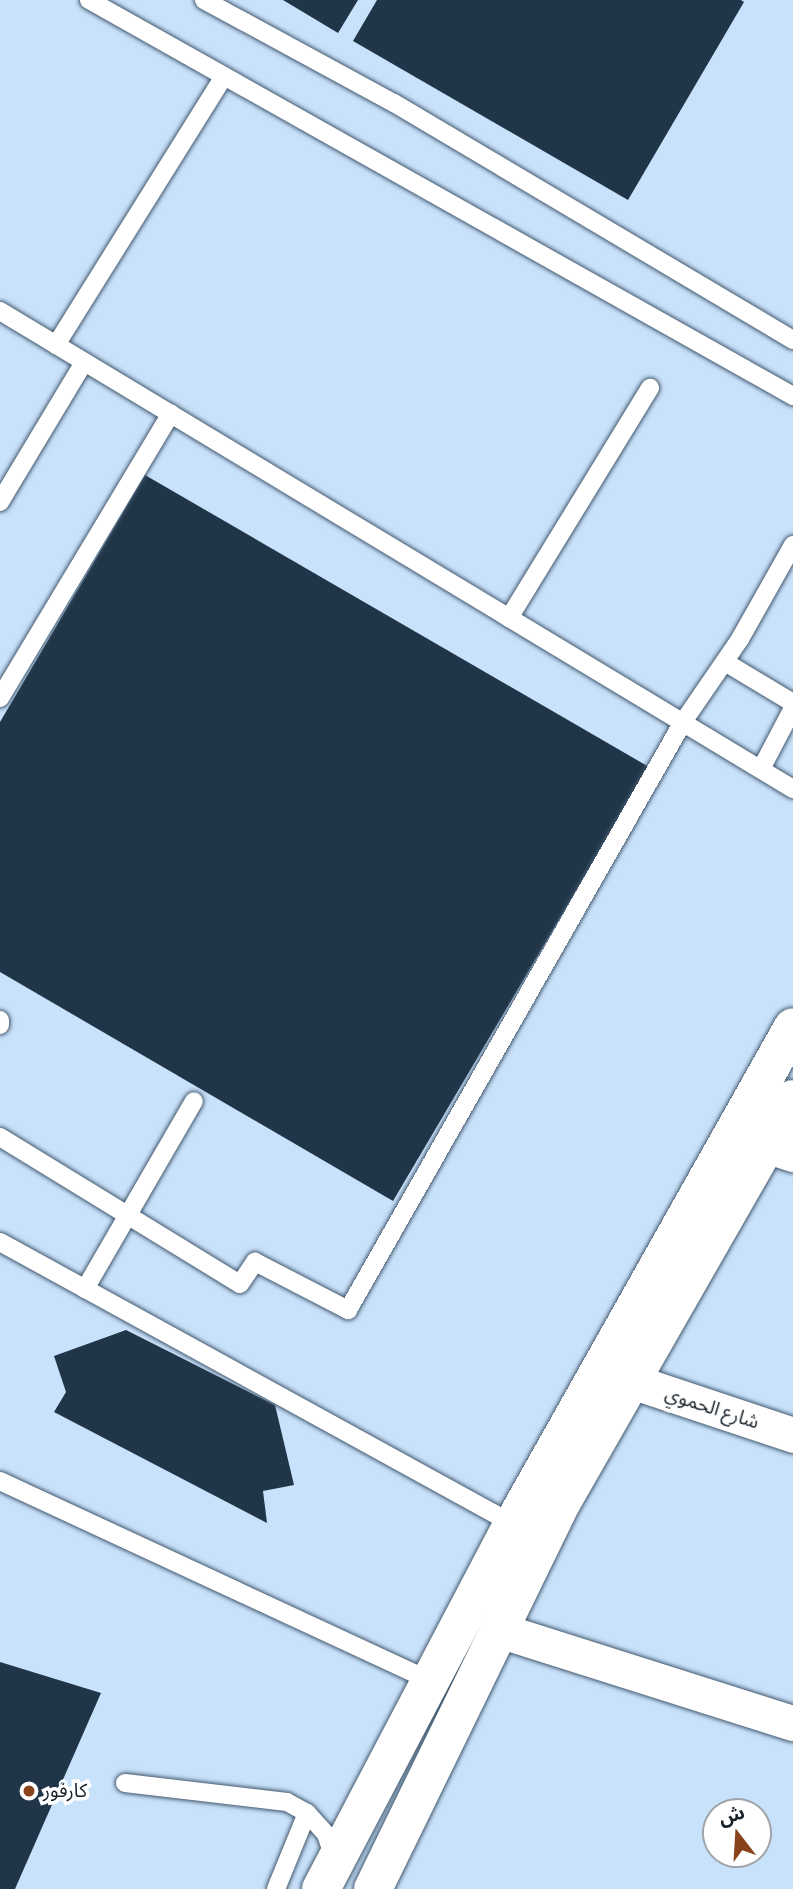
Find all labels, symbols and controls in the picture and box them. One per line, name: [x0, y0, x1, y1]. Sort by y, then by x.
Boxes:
street label: شارع الحموي: [662, 1382, 762, 1434]
place label: كارفور: [43, 1780, 87, 1802]
marker: كارفور: [21, 1783, 37, 1799]
north arrow: [702, 1798, 772, 1868]
text: ش: [716, 1801, 747, 1829]

